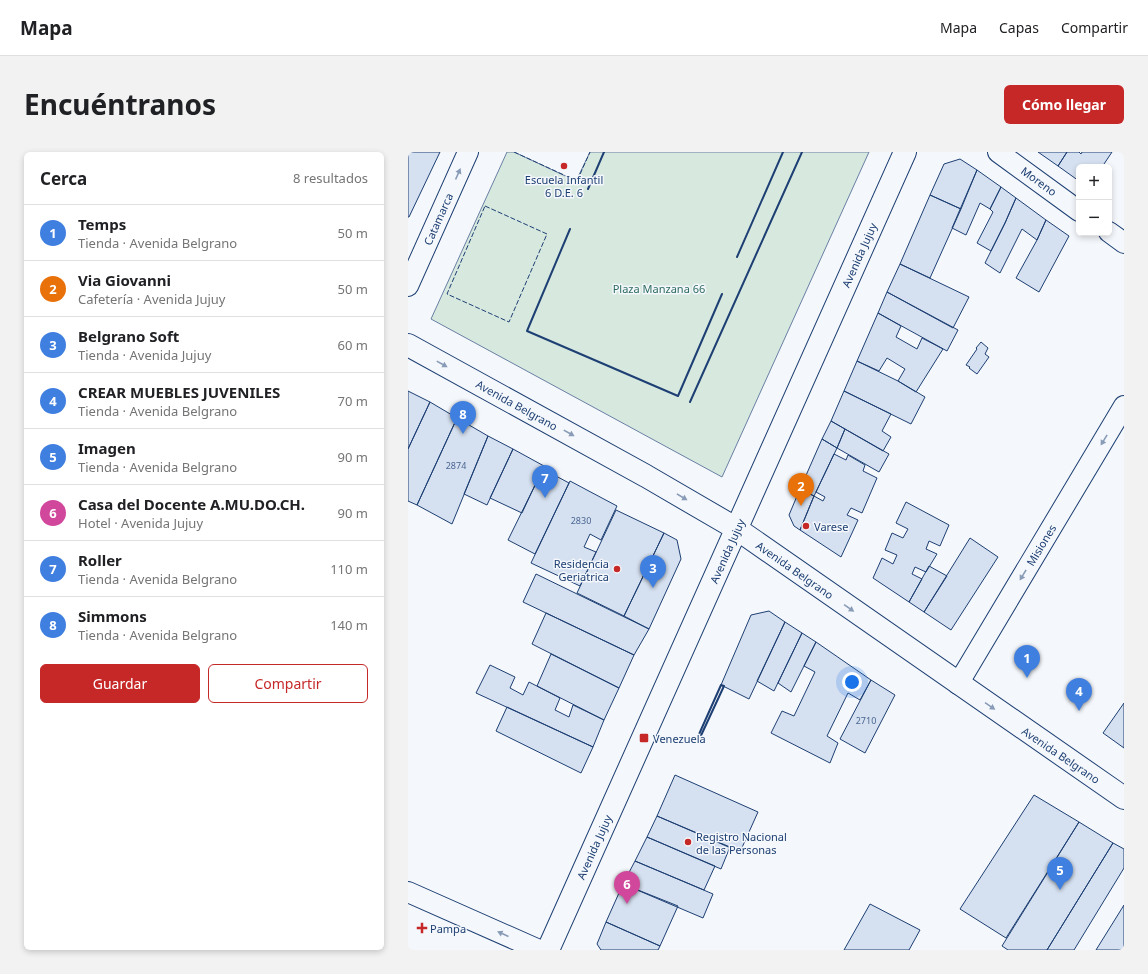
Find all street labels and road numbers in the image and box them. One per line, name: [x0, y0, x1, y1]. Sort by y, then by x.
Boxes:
street label: Moreno: [1018, 163, 1060, 199]
street label: Catamarca: [420, 191, 456, 247]
street label: Avenida Jujuy: [838, 220, 880, 290]
street label: Avenida Belgrano: [473, 376, 561, 434]
street label: Avenida Jujuy: [706, 516, 748, 586]
street label: Misiones: [1023, 521, 1059, 569]
street label: Avenida Belgrano: [753, 538, 837, 602]
street label: Avenida Belgrano: [1019, 723, 1103, 787]
street label: Avenida Jujuy: [573, 812, 615, 882]

